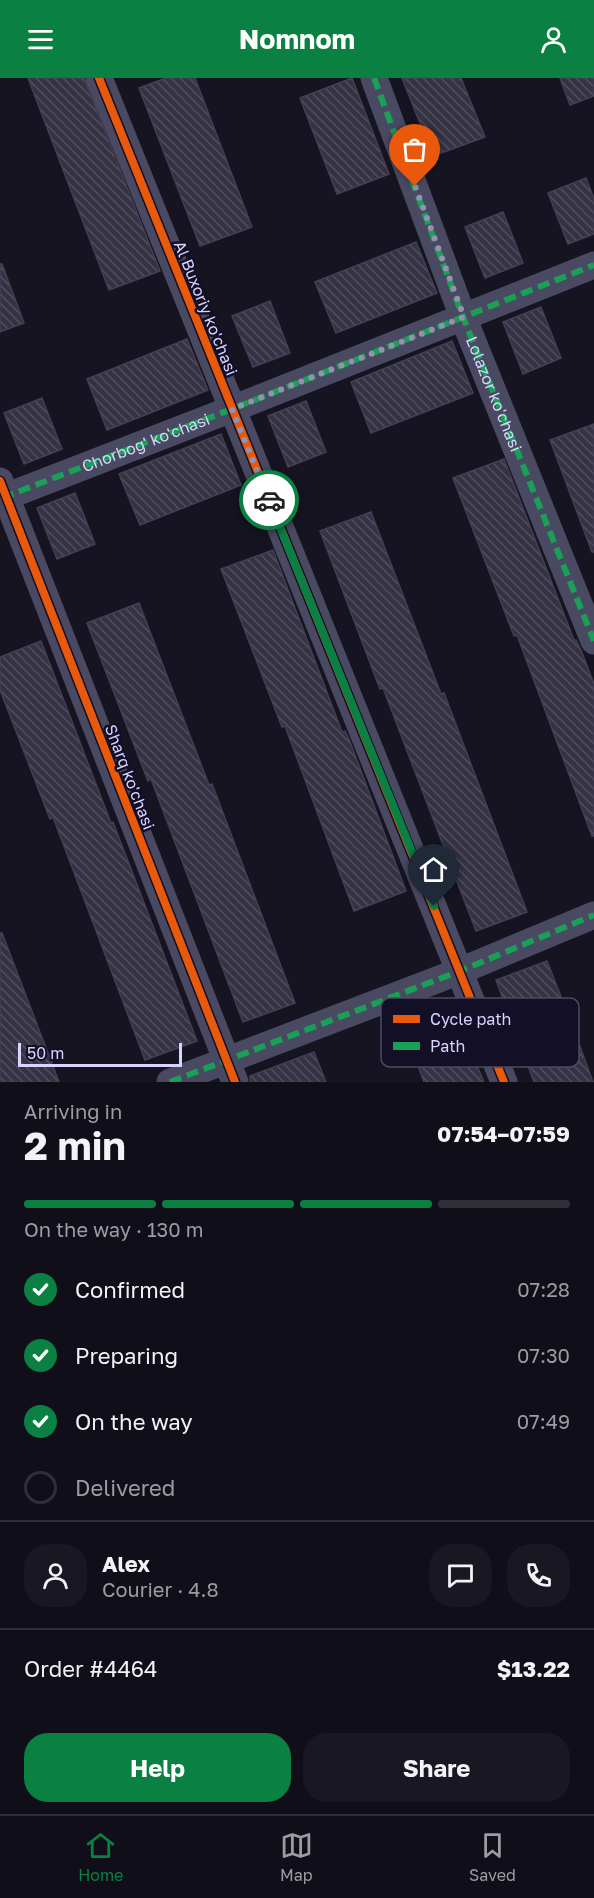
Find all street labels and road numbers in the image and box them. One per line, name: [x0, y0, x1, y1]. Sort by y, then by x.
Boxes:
street label: Al Buxoriy ko'chasi: [170, 238, 242, 378]
street label: Lolazor ko'chasi: [462, 333, 526, 455]
street label: Chorbog' ko'chasi: [79, 409, 212, 476]
street label: Sharq ko'chasi: [101, 722, 159, 832]

